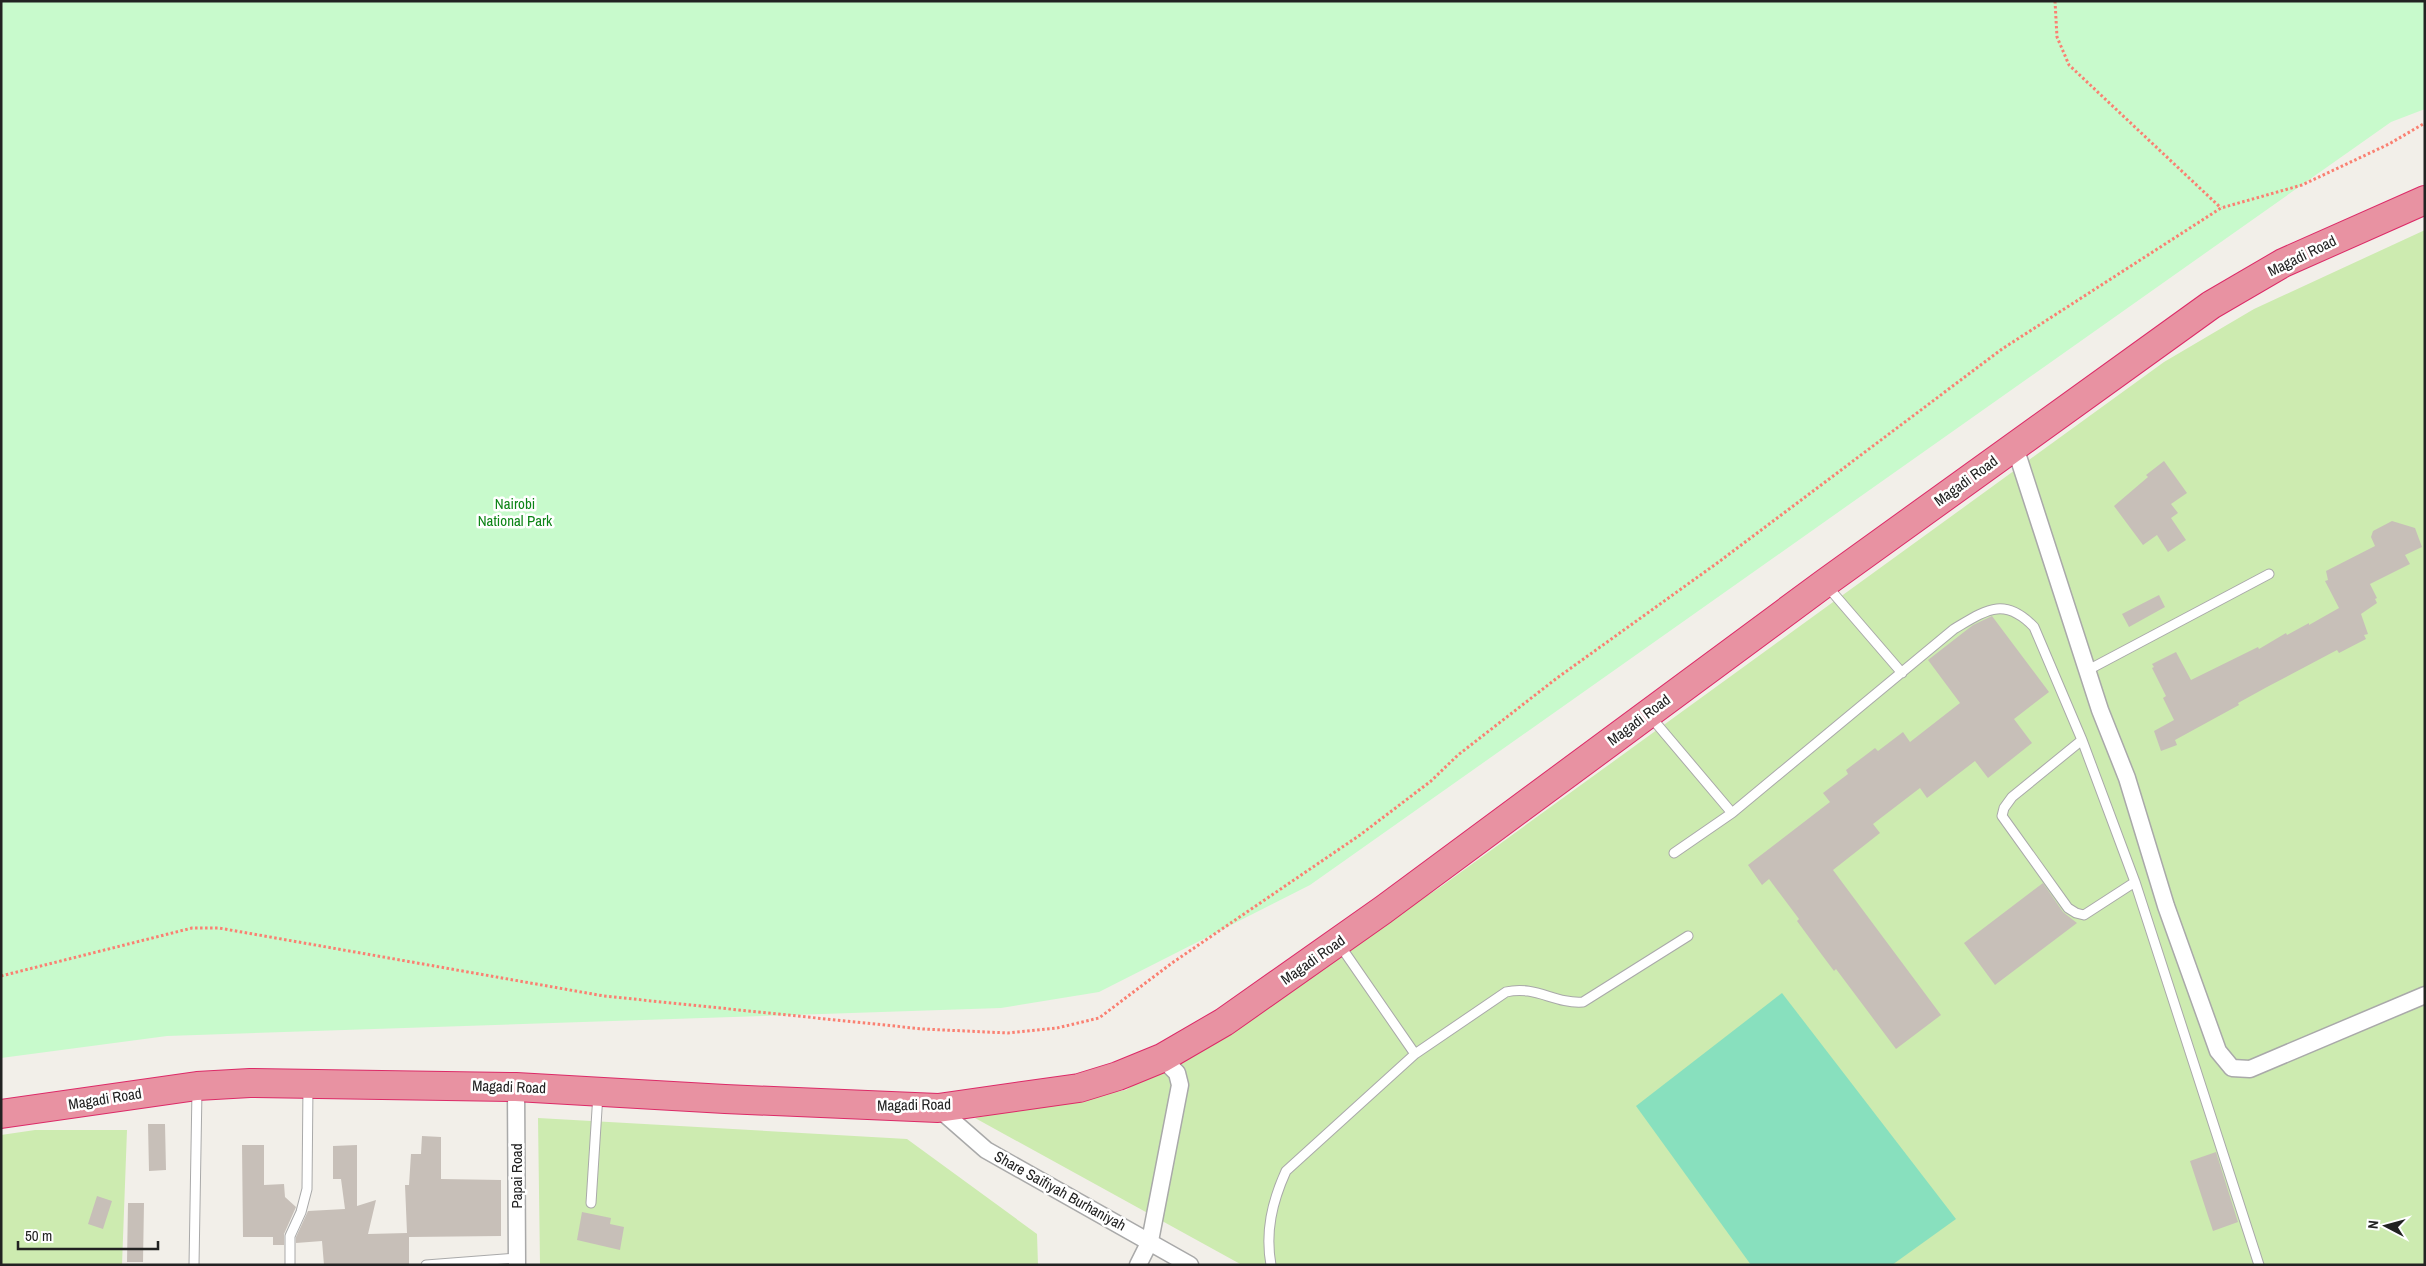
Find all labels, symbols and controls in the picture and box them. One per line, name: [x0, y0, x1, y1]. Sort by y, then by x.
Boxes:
street label: Magadi Road: [2264, 230, 2340, 281]
street label: Magadi Road: [1930, 450, 2002, 511]
park label: Nairobi National Park: [478, 493, 553, 531]
street label: Magadi Road: [1603, 689, 1675, 750]
street label: Magadi Road: [1276, 930, 1349, 989]
street label: Magadi Road: [472, 1075, 546, 1098]
street label: Magadi Road: [67, 1082, 143, 1115]
street label: Magadi Road: [877, 1093, 951, 1116]
street label: Papai Road: [506, 1144, 527, 1208]
street label: Share Saifiyah Burhaniyah: [991, 1146, 1130, 1236]
north arrow: [2361, 1201, 2411, 1251]
scale bar: [18, 1218, 158, 1250]
text: N: [2364, 1220, 2382, 1230]
text: 50 m: [25, 1225, 52, 1246]

